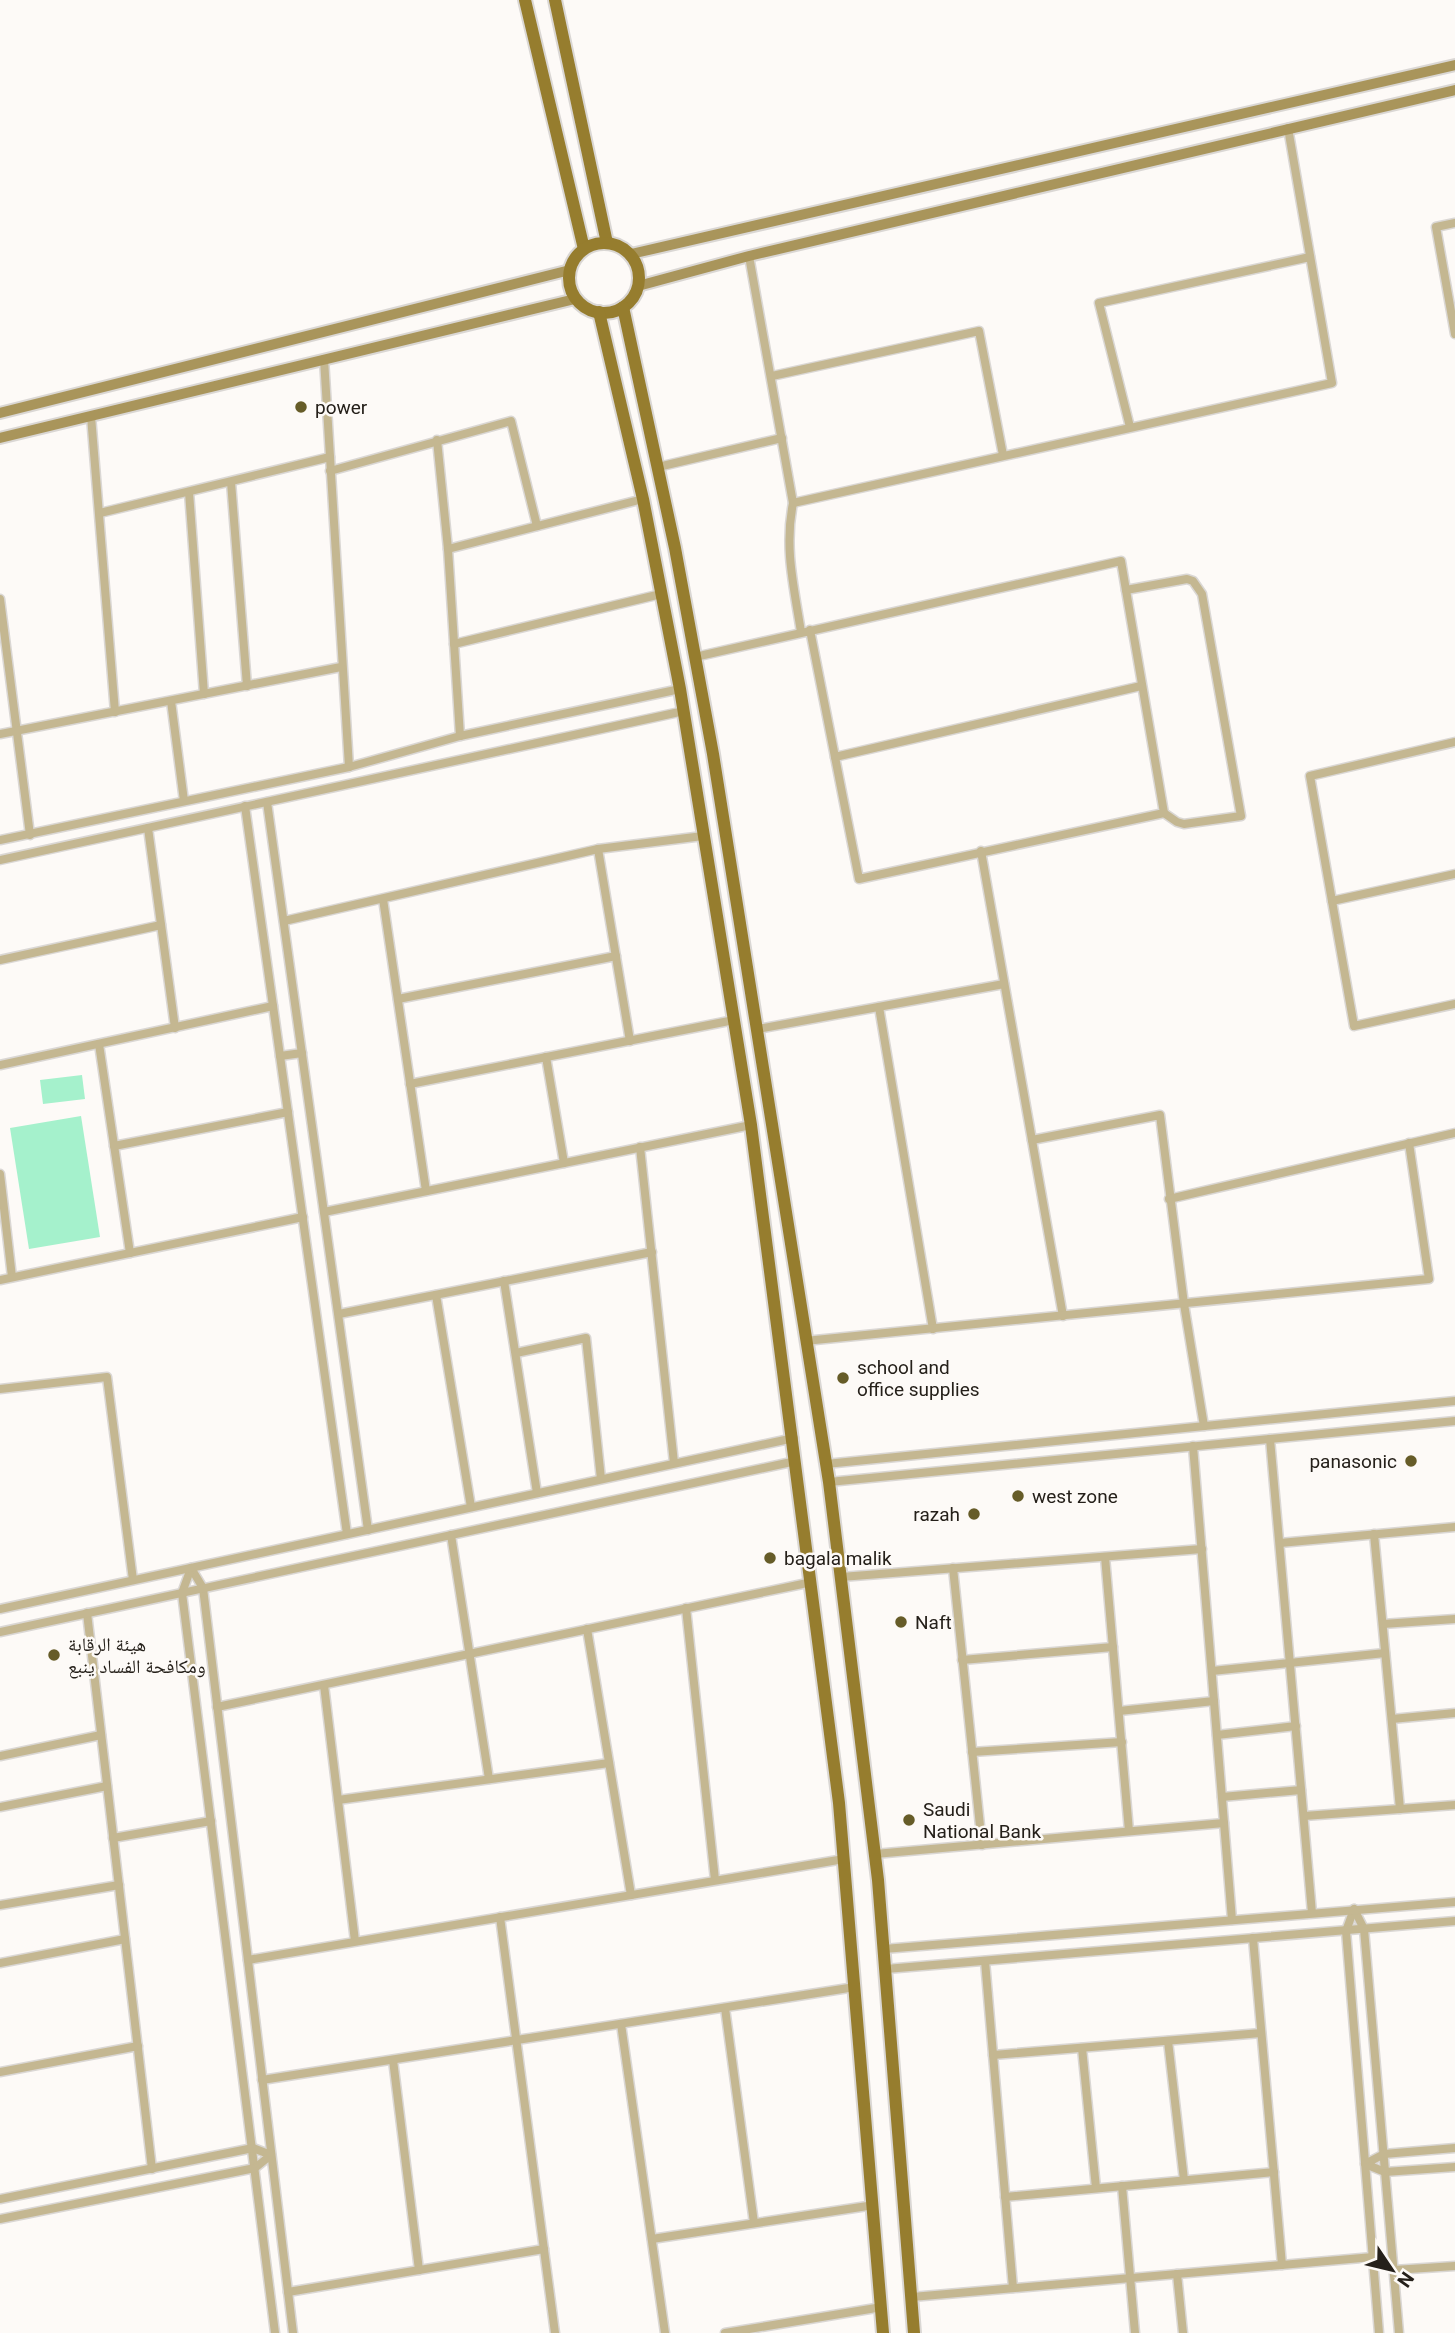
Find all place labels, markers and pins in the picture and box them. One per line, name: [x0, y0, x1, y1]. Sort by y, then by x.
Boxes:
place label: power: [315, 396, 368, 419]
marker: power: [293, 399, 309, 415]
place label: school and office supplies: [857, 1356, 980, 1401]
marker: school and office supplies: [835, 1370, 851, 1386]
place label: panasonic: [1309, 1450, 1397, 1473]
marker: panasonic: [1403, 1453, 1419, 1469]
place label: west zone: [1032, 1485, 1118, 1508]
marker: west zone: [1010, 1488, 1026, 1504]
place label: razah: [913, 1503, 960, 1526]
marker: razah: [966, 1506, 982, 1522]
place label: bagala malik: [784, 1547, 892, 1570]
marker: bagala malik: [762, 1550, 778, 1566]
place label: Naft: [915, 1611, 952, 1634]
marker: Naft: [893, 1614, 909, 1630]
place label: هيئة الرقابة ومكافحة الفساد ينبع: [68, 1633, 206, 1679]
marker: هيئة الرقابة ومكافحة الفساد ينبع: [46, 1647, 62, 1663]
place label: Saudi National Bank: [923, 1798, 1041, 1843]
marker: Saudi National Bank: [901, 1812, 917, 1828]

